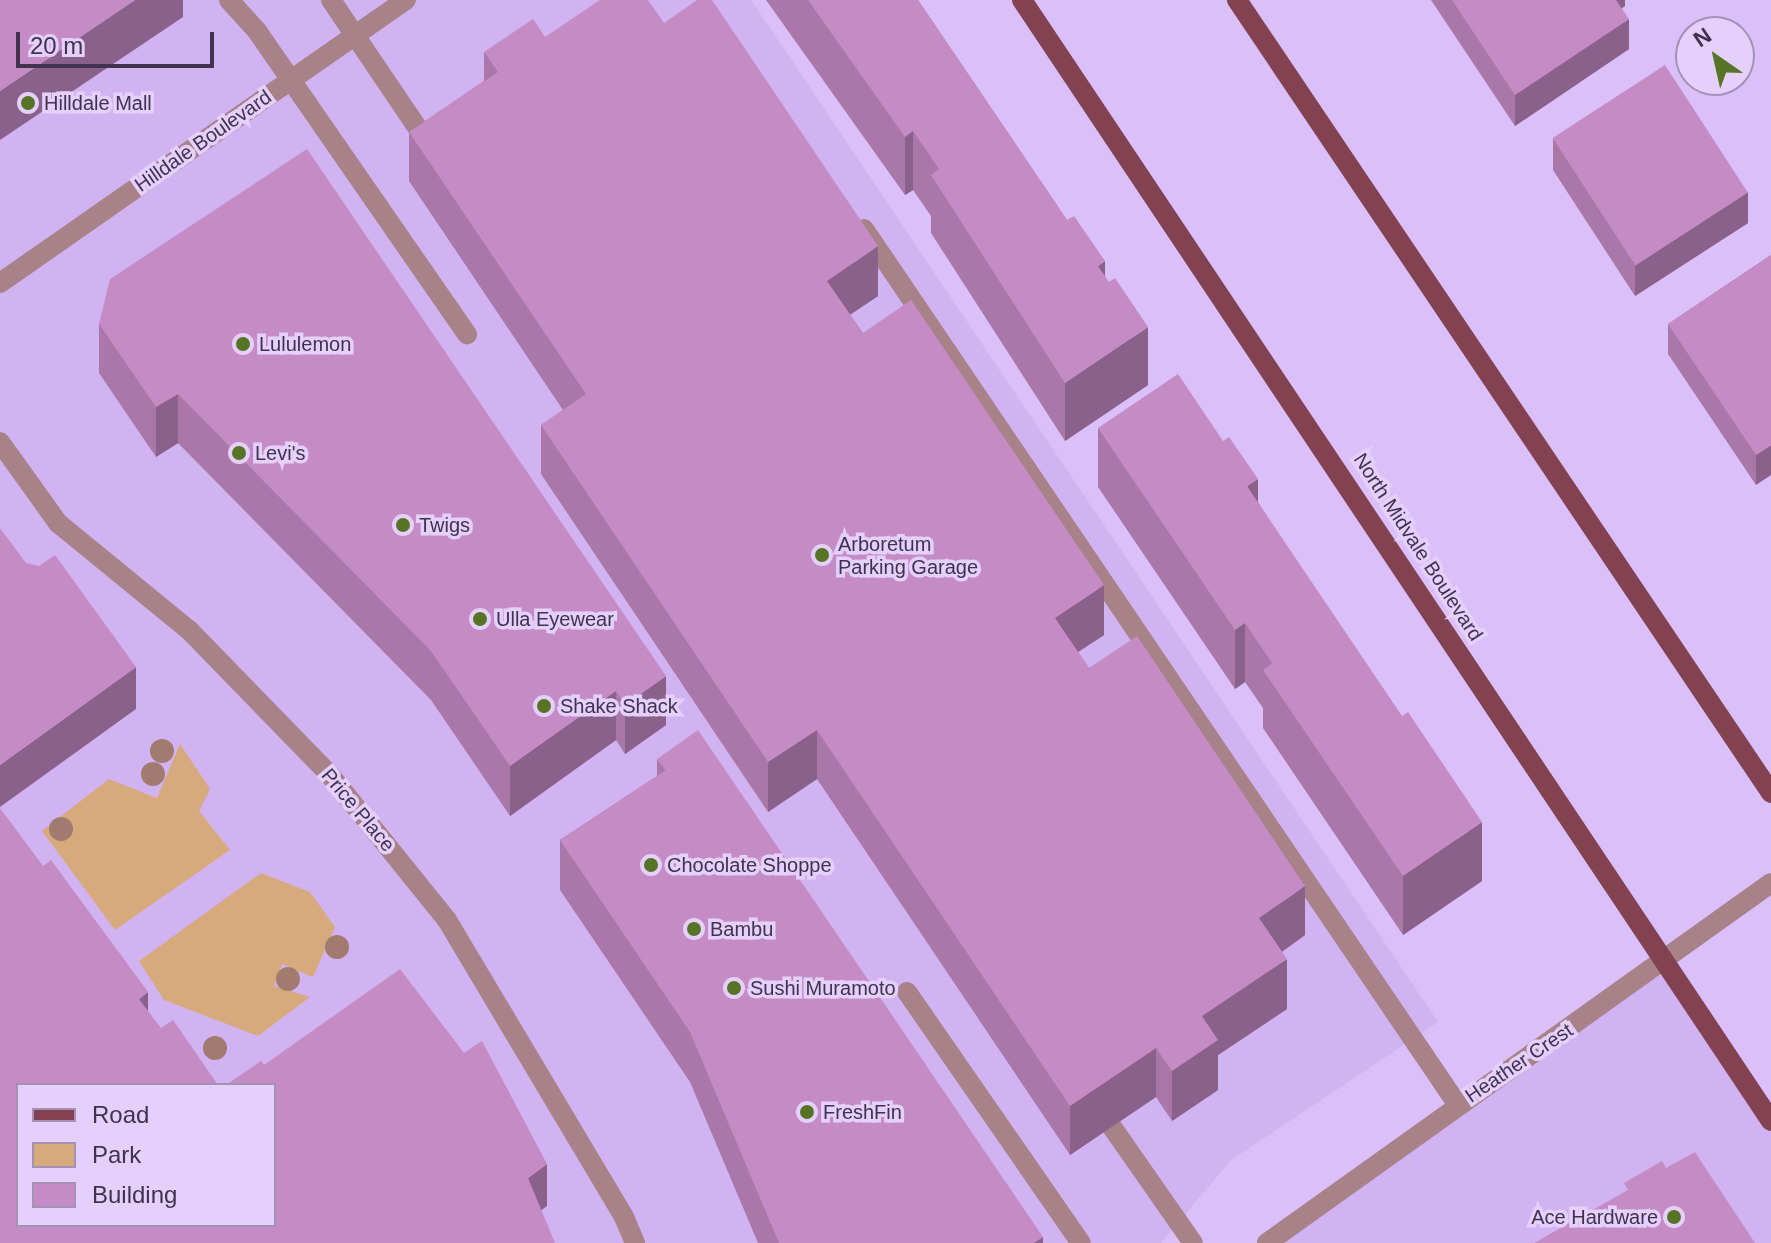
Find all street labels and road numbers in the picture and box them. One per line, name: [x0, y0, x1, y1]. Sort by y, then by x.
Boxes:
street label: Hilldale Boulevard: [130, 85, 276, 197]
street label: North Midvale Boulevard: [1348, 449, 1488, 645]
street label: Price Place: [316, 764, 400, 856]
street label: Heather Crest: [1461, 1018, 1577, 1108]

